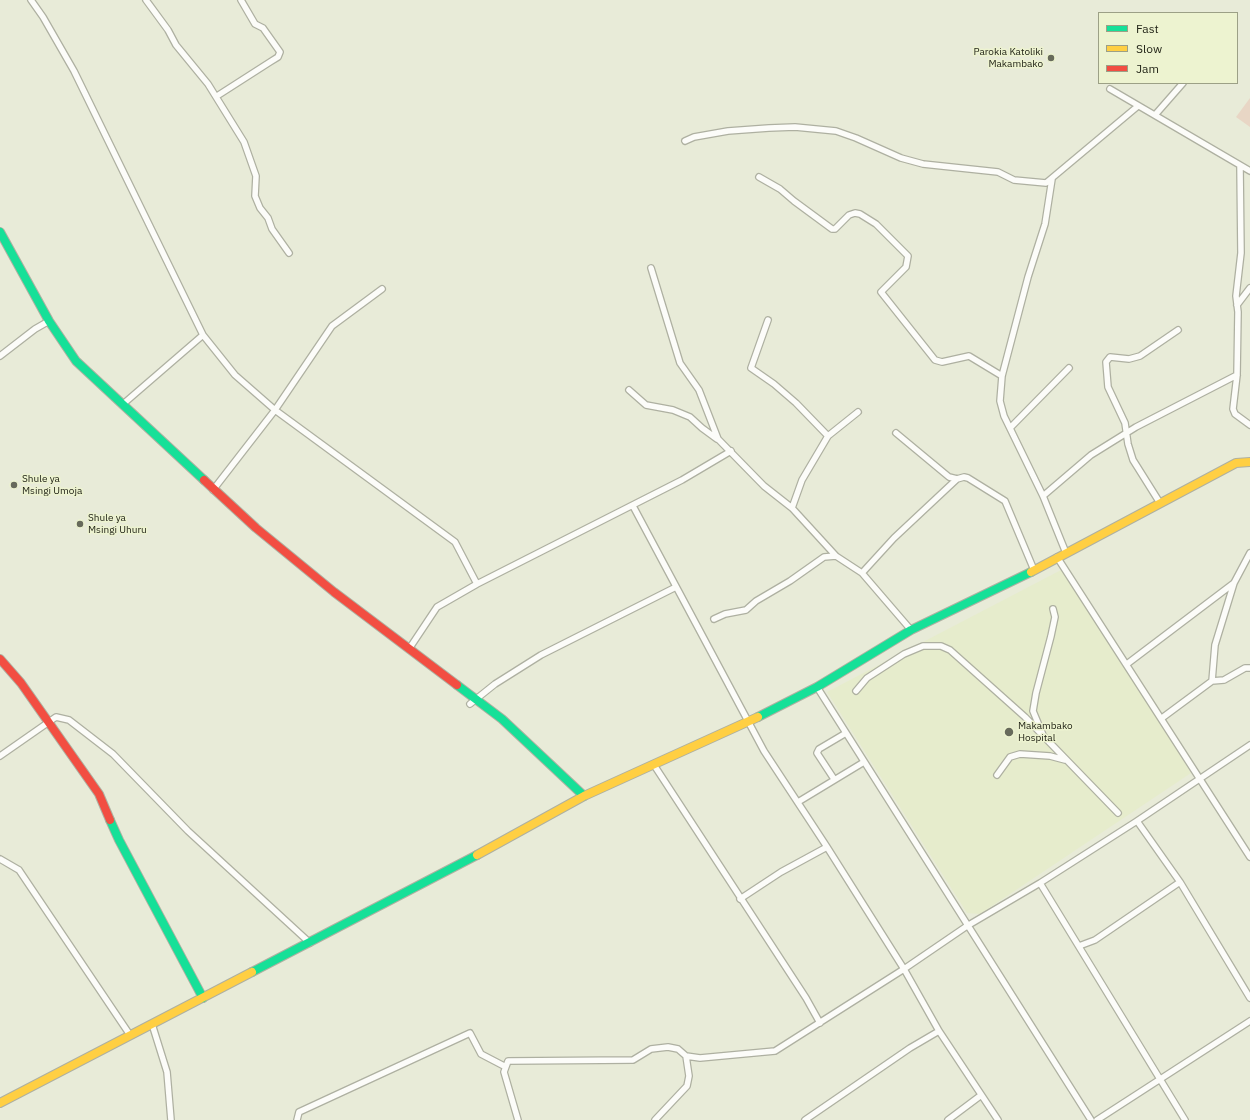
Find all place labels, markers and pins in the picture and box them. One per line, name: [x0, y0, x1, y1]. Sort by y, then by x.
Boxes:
place label: Parokia Katoliki Makambako: [973, 46, 1043, 70]
marker: Parokia Katoliki Makambako: [1046, 53, 1056, 63]
place label: Shule ya Msingi Umoja: [22, 473, 82, 496]
marker: Shule ya Msingi Umoja: [9, 480, 19, 490]
place label: Shule ya Msingi Uhuru: [88, 512, 147, 536]
marker: Shule ya Msingi Uhuru: [75, 519, 85, 529]
place label: Makambako Hospital: [1018, 720, 1073, 744]
marker: Makambako Hospital: [1003, 726, 1015, 738]

